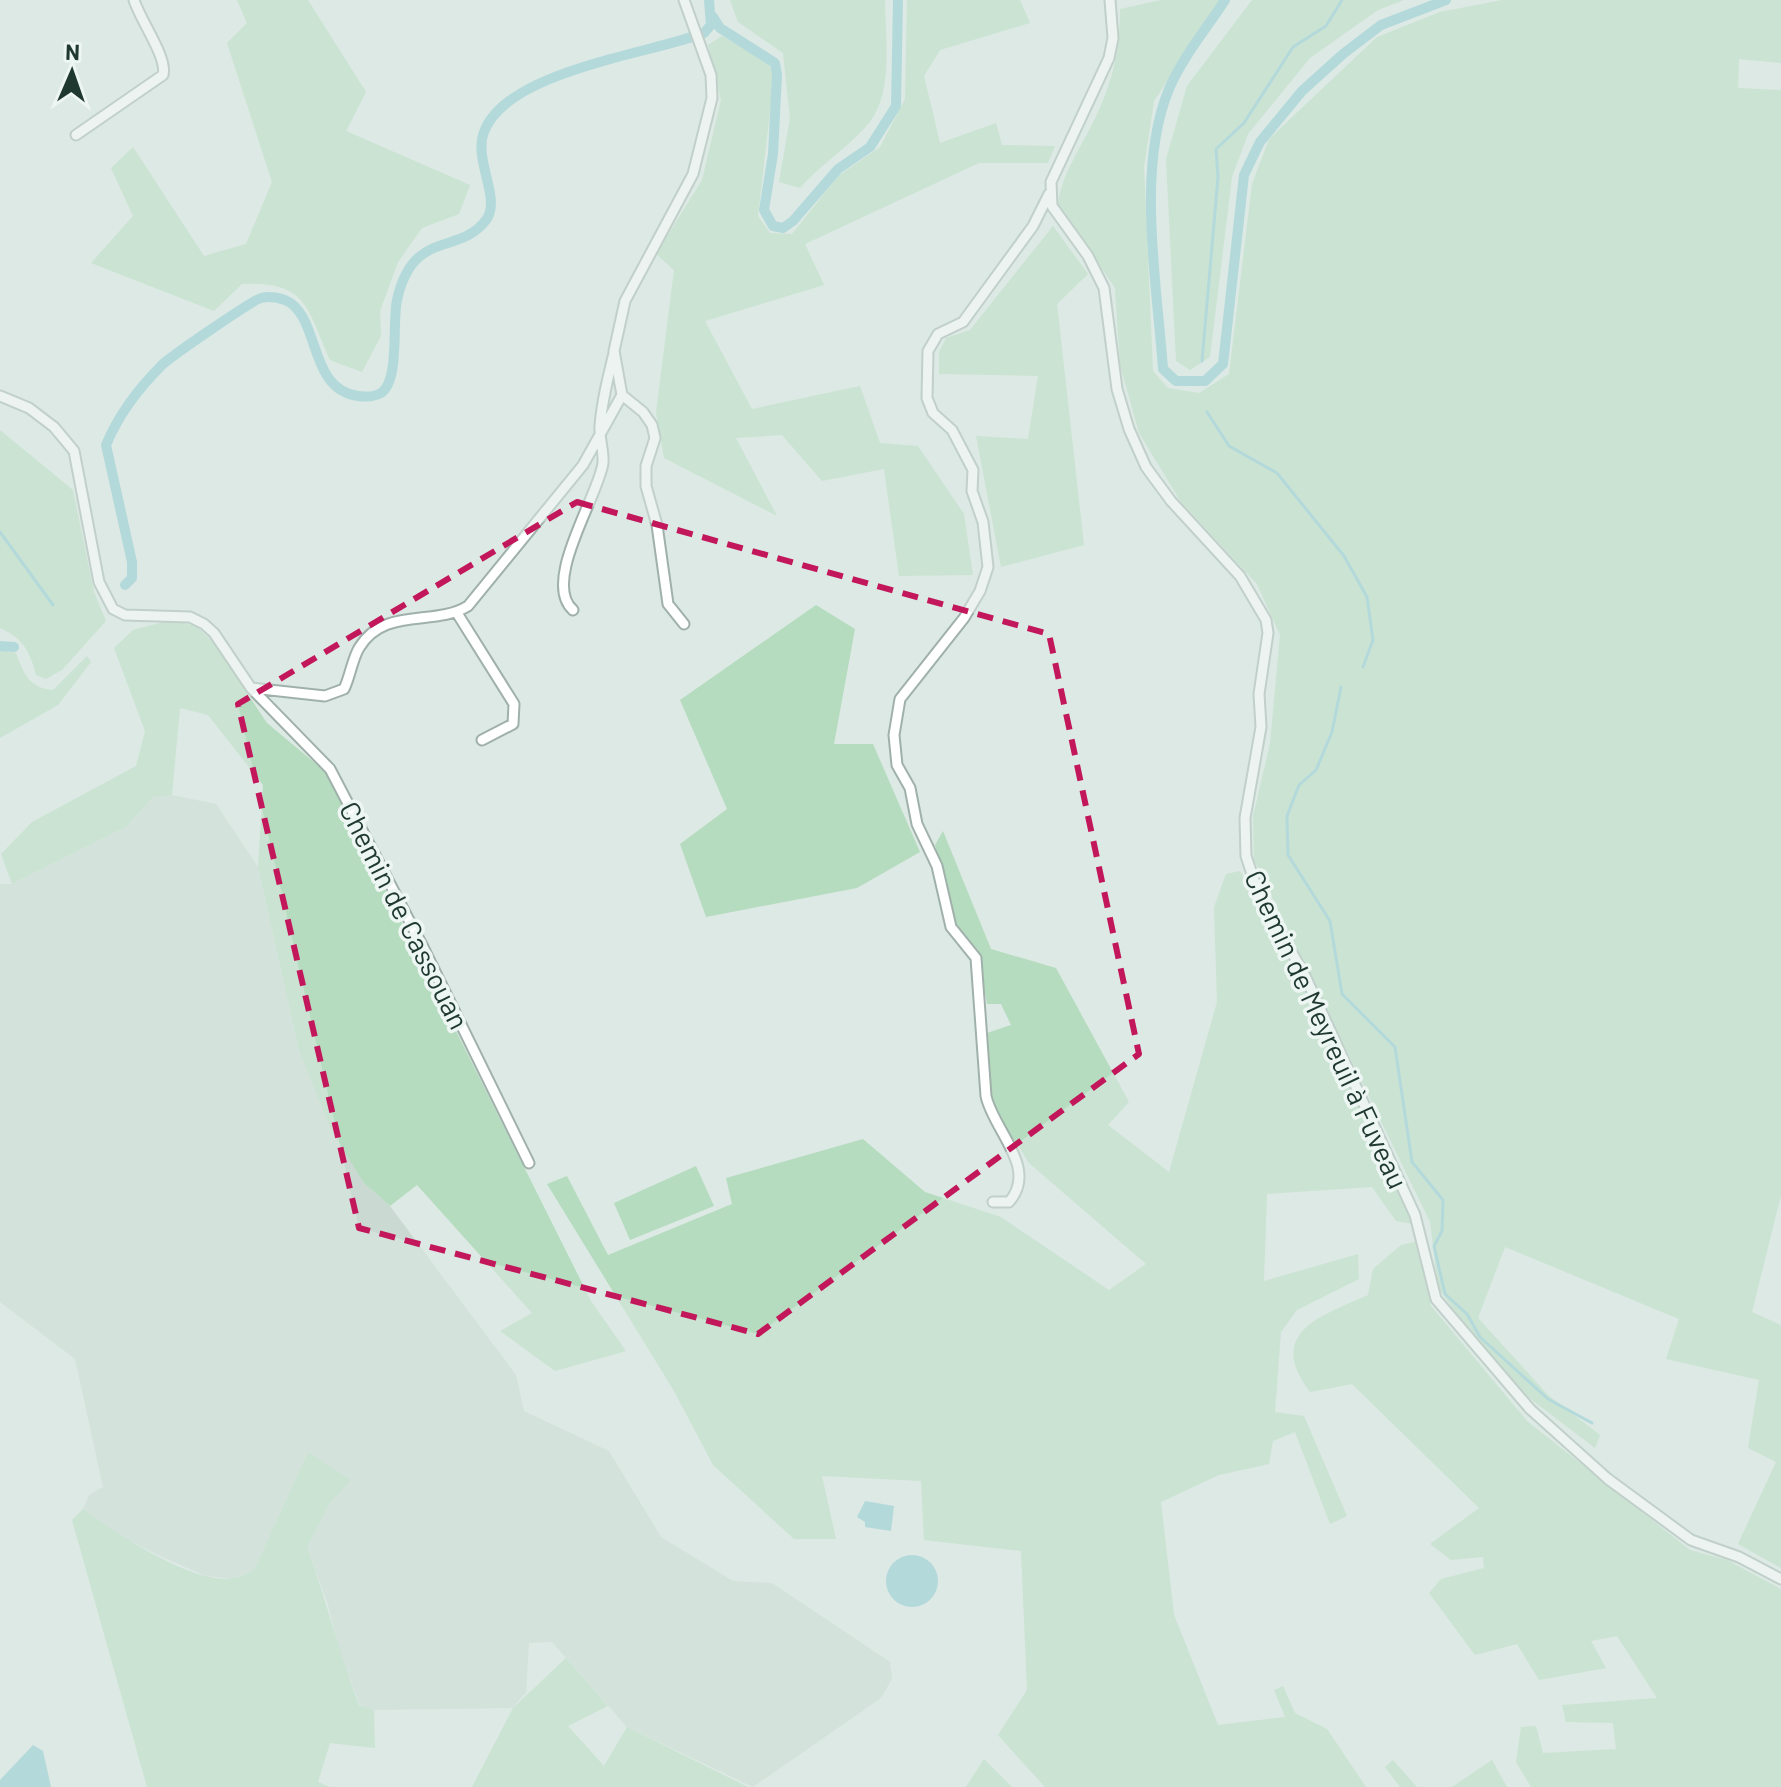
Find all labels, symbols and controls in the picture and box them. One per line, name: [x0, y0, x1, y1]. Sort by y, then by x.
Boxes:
north arrow: [32, 32, 112, 112]
text: N: [65, 38, 81, 64]
street label: Chemin de Cassouan: [333, 795, 477, 1035]
street label: Chemin de Meyreuil à Fuveau: [1238, 864, 1416, 1194]

